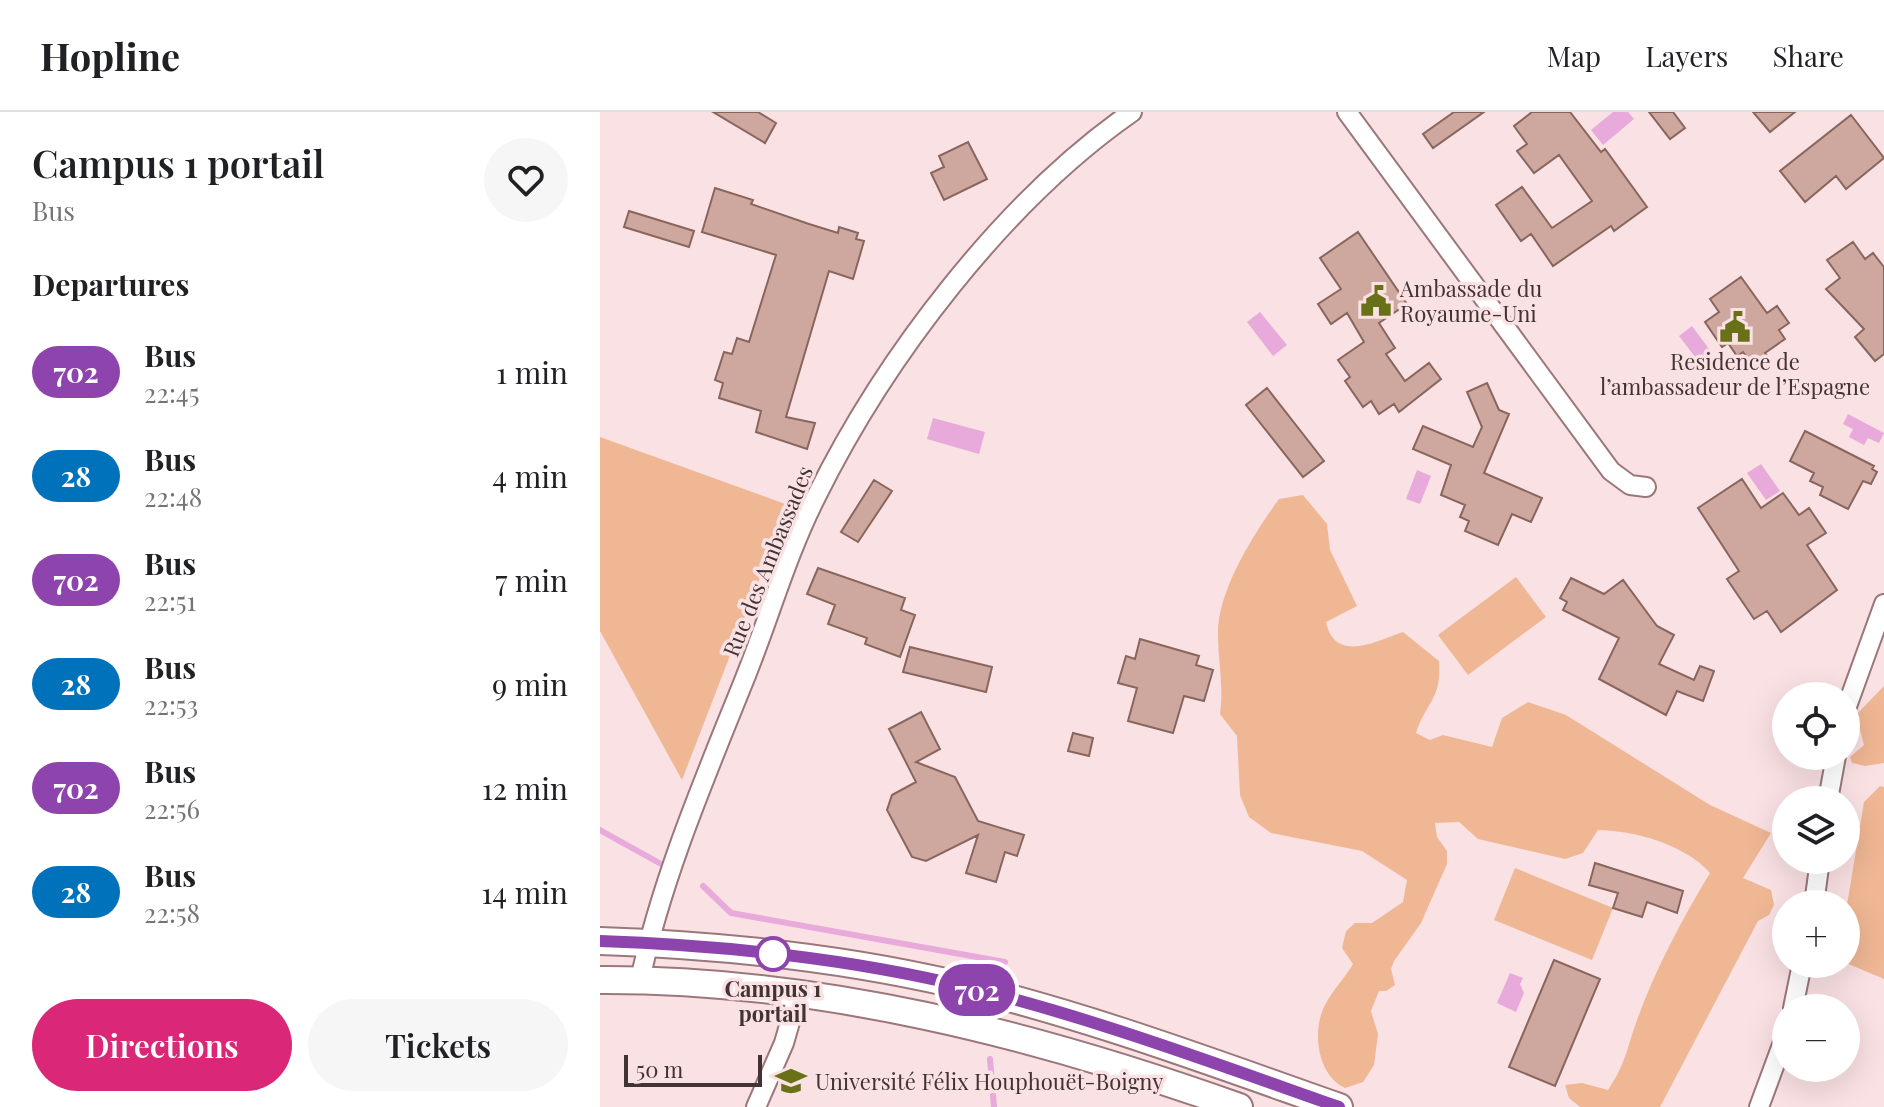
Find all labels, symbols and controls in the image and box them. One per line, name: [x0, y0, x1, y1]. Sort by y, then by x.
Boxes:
text: Hopline: [40, 30, 180, 81]
text: Map: [1547, 37, 1601, 74]
text: Layers: [1645, 37, 1728, 74]
text: Share: [1772, 37, 1844, 74]
text: Campus 1 portail: [32, 137, 325, 188]
button: heart: [484, 138, 568, 222]
text: Bus: [32, 193, 75, 228]
text: Departures: [32, 264, 189, 304]
place label: Ambassade du Royaume-Uni: [1399, 273, 1543, 328]
public building icon: Ambassade du Royaume-Uni: [1359, 284, 1393, 318]
public building icon: Residence de l’ambassadeur de l’Espagne: [1718, 310, 1752, 344]
text: Bus: [144, 335, 196, 375]
place label: Residence de l’ambassadeur de l’Espagne: [1600, 346, 1870, 401]
text: 1 min: [496, 352, 568, 392]
text: 702: [53, 353, 99, 390]
text: 22:45: [144, 375, 199, 410]
text: Bus: [144, 439, 196, 479]
text: 4 min: [492, 456, 568, 496]
text: 28: [61, 457, 91, 494]
street label: Rue des Ambassades: [715, 461, 819, 661]
text: 22:48: [144, 479, 202, 514]
text: Bus: [144, 543, 196, 583]
text: 7 min: [495, 560, 568, 600]
text: 702: [53, 561, 99, 598]
text: 22:51: [144, 583, 196, 618]
text: Bus: [144, 647, 196, 687]
text: 9 min: [492, 664, 568, 704]
text: 28: [61, 665, 91, 702]
map controls: [1772, 682, 1860, 1082]
button: locate: [1772, 682, 1860, 770]
text: 22:53: [144, 687, 198, 722]
text: Bus: [144, 751, 196, 791]
text: 12 min: [482, 768, 568, 808]
text: 702: [53, 769, 99, 806]
button: layers: [1772, 786, 1860, 874]
text: 22:56: [144, 791, 200, 826]
text: Bus: [144, 855, 196, 895]
text: 14 min: [481, 872, 568, 912]
text: 28: [61, 873, 91, 910]
button: +: [1772, 890, 1860, 978]
text: 22:58: [144, 895, 200, 930]
marker: Campus 1 portail: [756, 937, 790, 971]
line badge: 702: [931, 964, 1023, 1016]
text: 702: [954, 971, 1000, 1008]
place label: Campus 1 portail: [724, 973, 822, 1028]
button: −: [1772, 994, 1860, 1082]
button: Directions: [32, 999, 292, 1091]
button: Tickets: [308, 999, 568, 1091]
scale bar: [624, 1051, 762, 1087]
text: 50 m: [636, 1054, 683, 1084]
school or university icon: Université Félix Houphouët-Boigny: [774, 1064, 808, 1098]
place label: Université Félix Houphouët-Boigny: [815, 1066, 1163, 1096]

